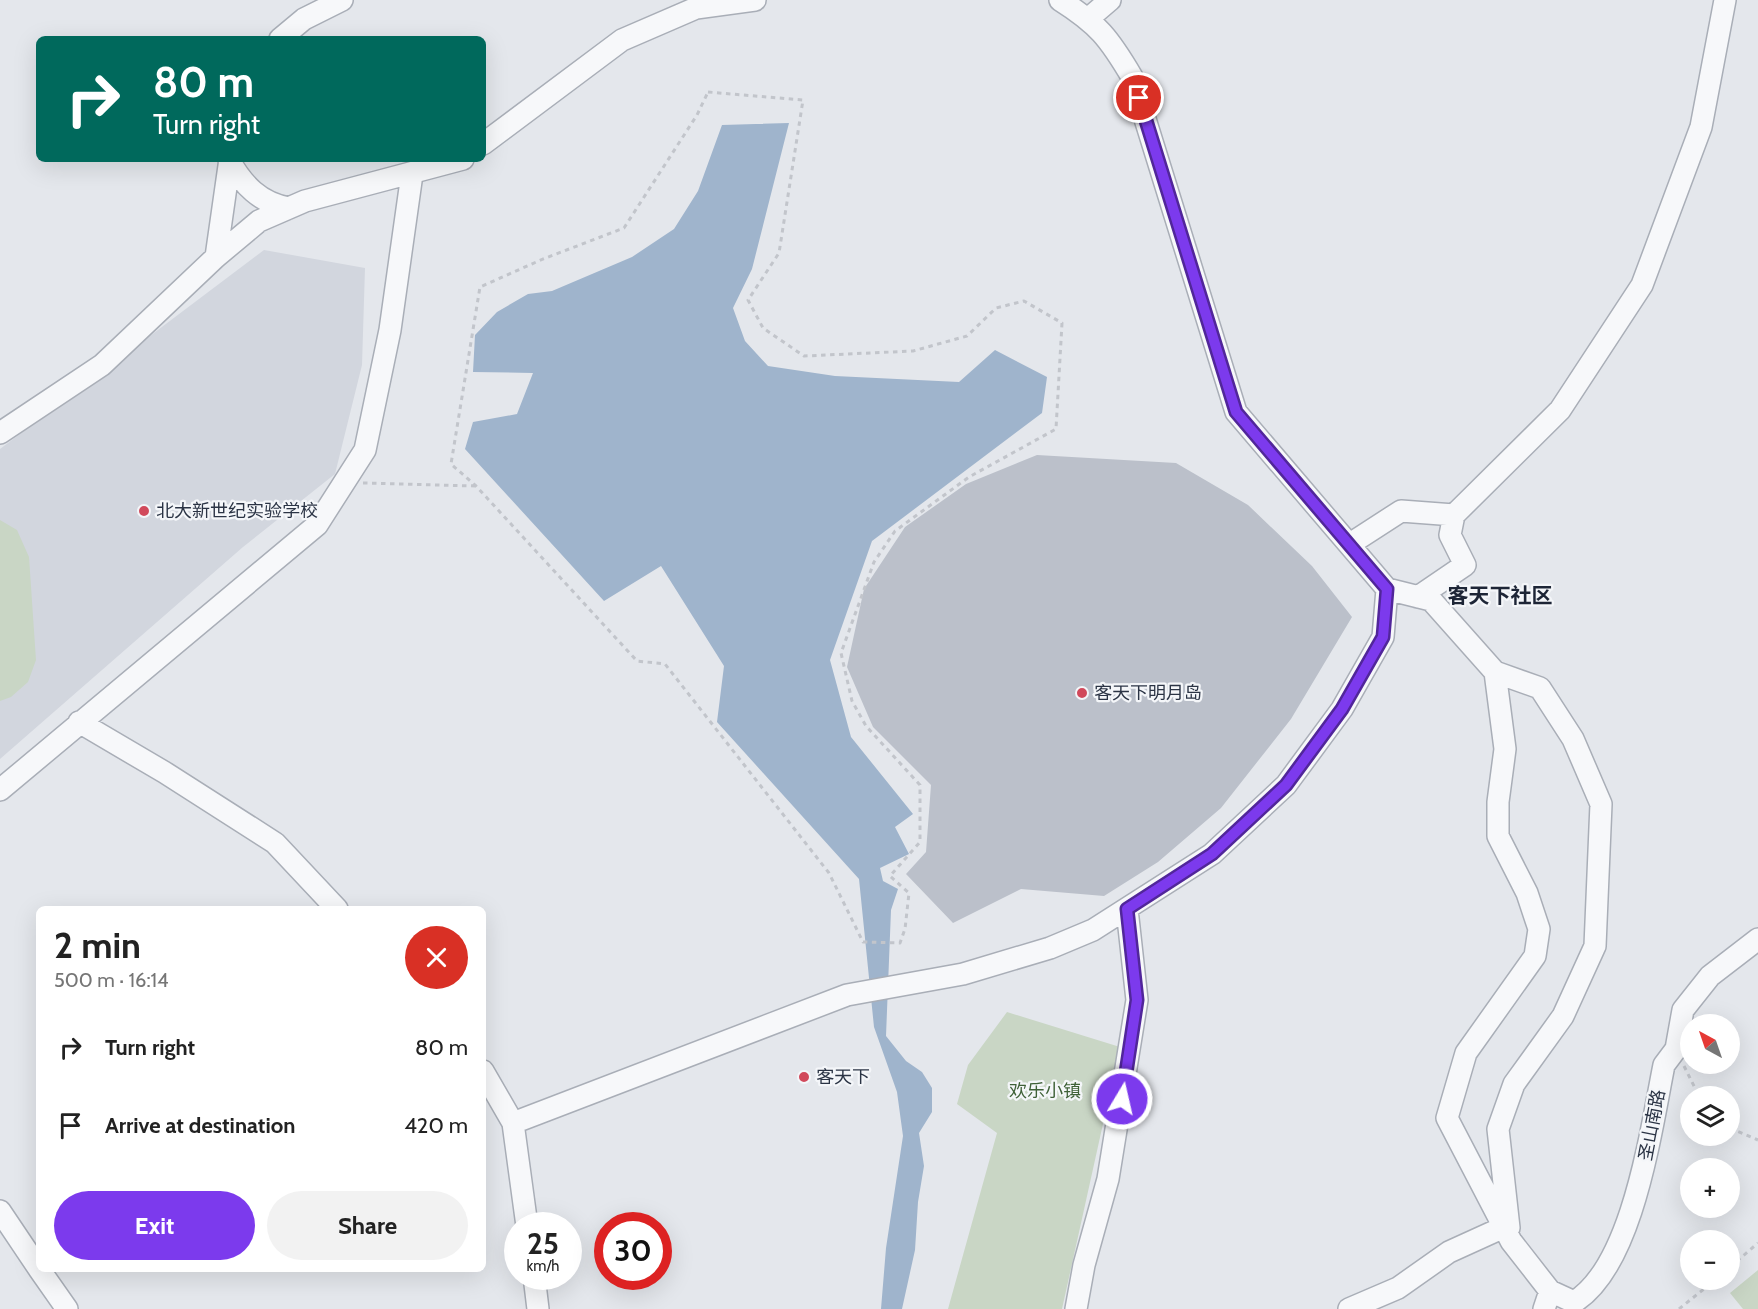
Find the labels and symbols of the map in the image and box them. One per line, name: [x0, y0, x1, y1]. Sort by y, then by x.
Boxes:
pin: [1113, 72, 1164, 123]
place label: 北大新世纪实验学校: [156, 500, 318, 522]
marker: 北大新世纪实验学校: [137, 504, 151, 518]
district label: 客天下社区: [1448, 583, 1553, 608]
place label: 客天下明月岛: [1094, 682, 1202, 704]
marker: 客天下明月岛: [1075, 686, 1089, 700]
north arrow: [1680, 1014, 1740, 1074]
place label: 客天下: [816, 1066, 870, 1088]
position arrow: [1090, 1067, 1154, 1131]
marker: 客天下: [797, 1070, 811, 1084]
park label: 欢乐小镇: [1009, 1080, 1081, 1102]
street label: 圣山南路: [1634, 1088, 1670, 1162]
speed limit sign: 30: [594, 1212, 672, 1290]

